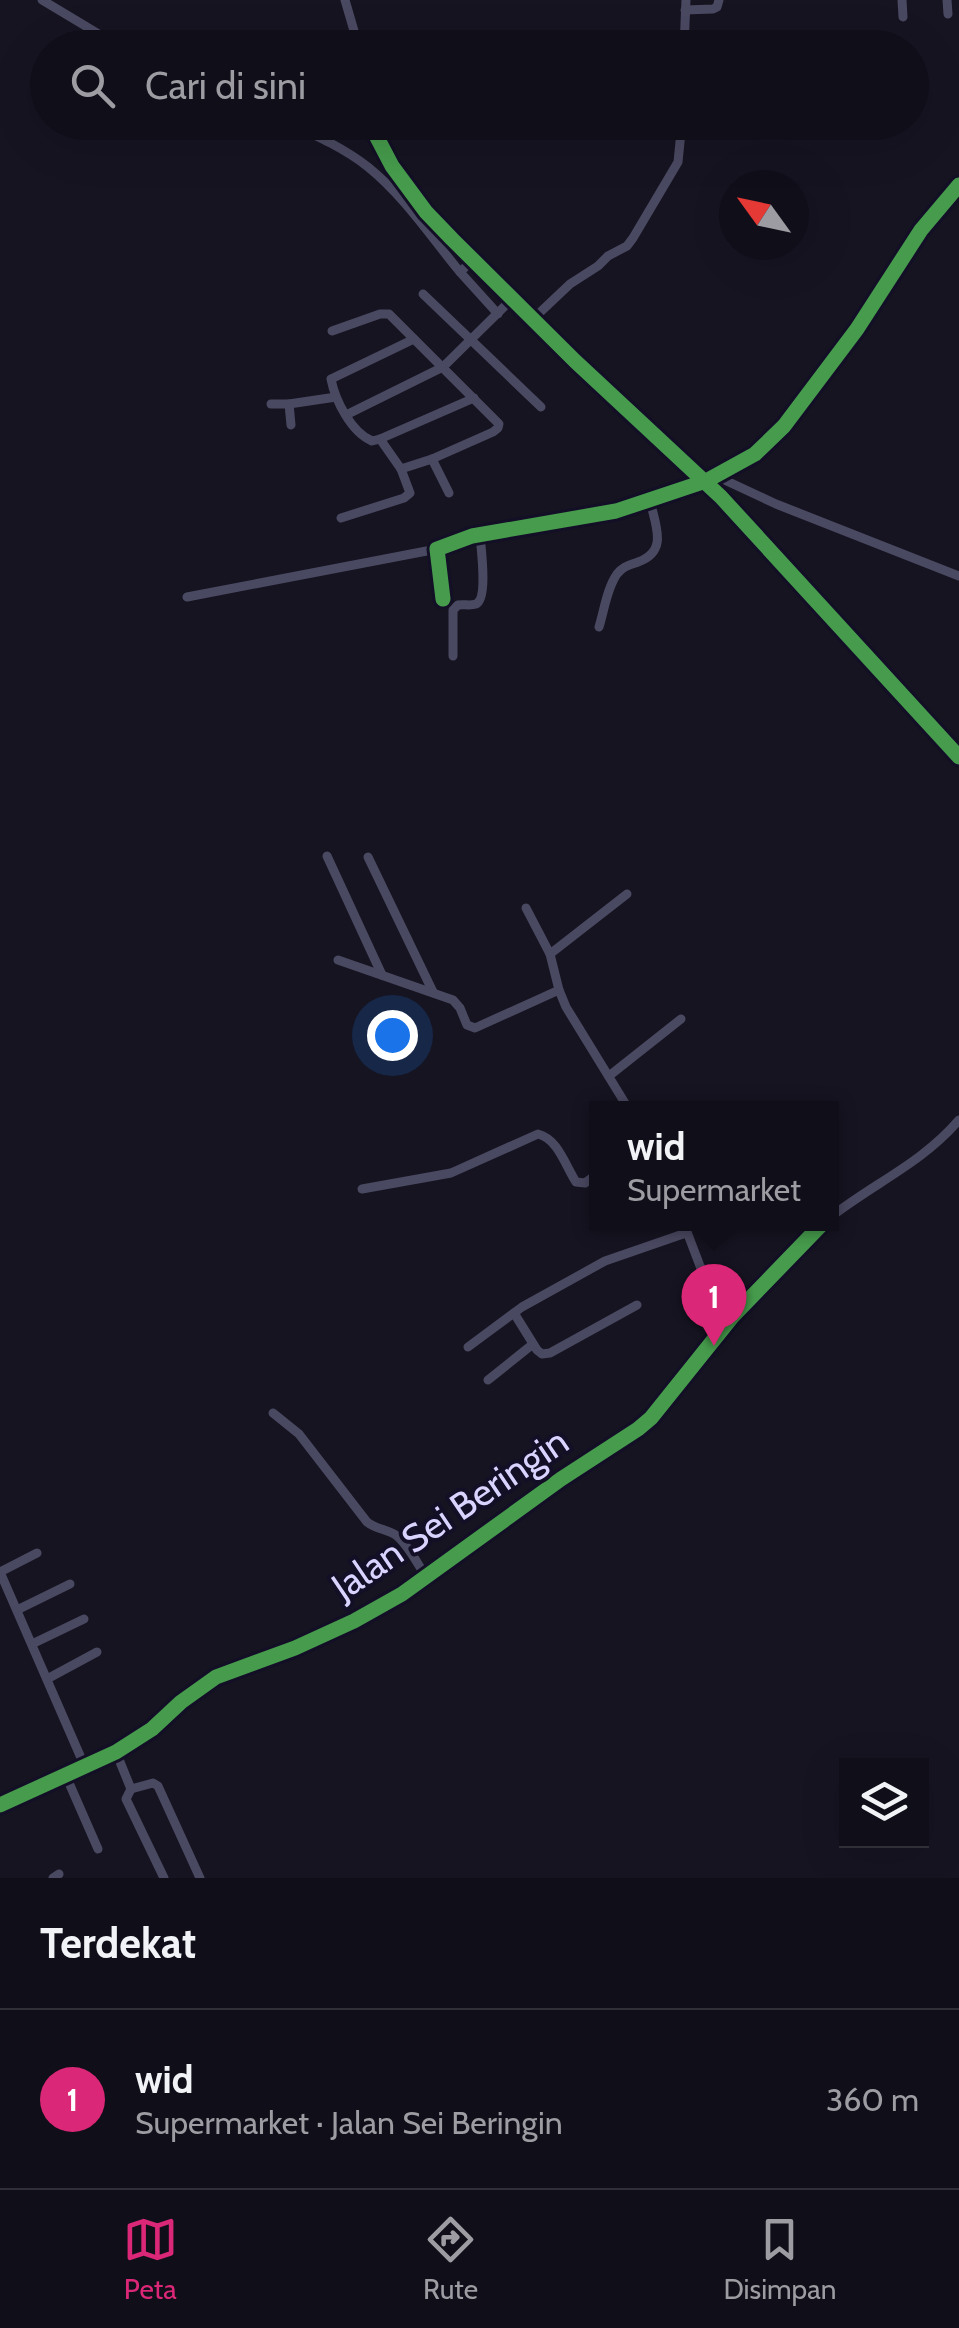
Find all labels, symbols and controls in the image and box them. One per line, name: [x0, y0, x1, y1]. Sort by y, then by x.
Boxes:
search box: [30, 30, 929, 140]
icon: search: [65, 58, 120, 113]
text: Cari di sini: [145, 62, 306, 109]
north arrow: [719, 170, 809, 260]
your location: [367, 1010, 418, 1061]
popup: [589, 1101, 839, 1231]
text: wid: [627, 1123, 685, 1170]
text: Supermarket: [627, 1170, 801, 1209]
pin: 1: [682, 1264, 746, 1346]
street label: Jalan Sei Beringin: [322, 1417, 577, 1611]
map controls: [839, 1758, 929, 1848]
button: layers: [839, 1758, 929, 1848]
text: Terdekat: [40, 1917, 196, 1969]
text: wid: [135, 2056, 193, 2103]
text: 1: [67, 2080, 78, 2119]
text: 360 m: [826, 2080, 919, 2119]
text: Supermarket · Jalan Sei Beringin: [135, 2103, 563, 2142]
tab: Peta: [123, 2212, 178, 2306]
tab: Rute: [423, 2212, 478, 2306]
tab: Disimpan: [723, 2212, 836, 2306]

